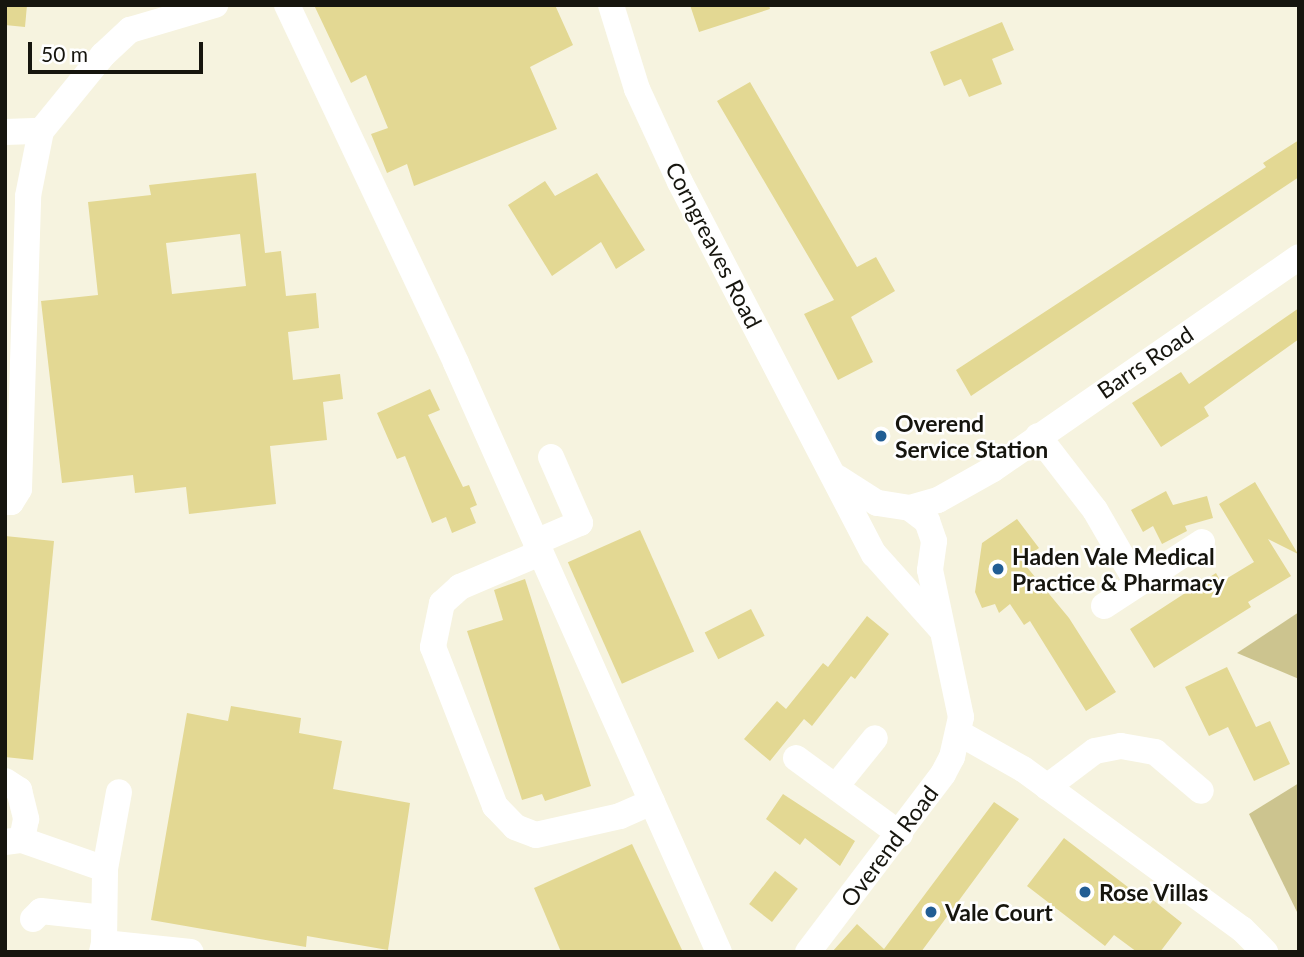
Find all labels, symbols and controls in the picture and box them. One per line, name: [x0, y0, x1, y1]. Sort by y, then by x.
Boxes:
scale bar: [32, 28, 206, 72]
text: 50 m: [41, 41, 88, 66]
street label: Corngreaves Road: [660, 157, 768, 333]
street label: Barrs Road: [1092, 320, 1198, 404]
place label: Overend Service Station: [895, 409, 1048, 463]
marker: Overend Service Station: [873, 428, 889, 444]
place label: Haden Vale Medical Practice & Pharmacy: [1012, 542, 1225, 596]
marker: Haden Vale Medical Practice & Pharmacy: [990, 561, 1006, 577]
street label: Overend Road: [834, 780, 944, 912]
place label: Rose Villas: [1099, 878, 1209, 906]
marker: Rose Villas: [1077, 884, 1093, 900]
place label: Vale Court: [945, 898, 1053, 926]
marker: Vale Court: [923, 904, 939, 920]

